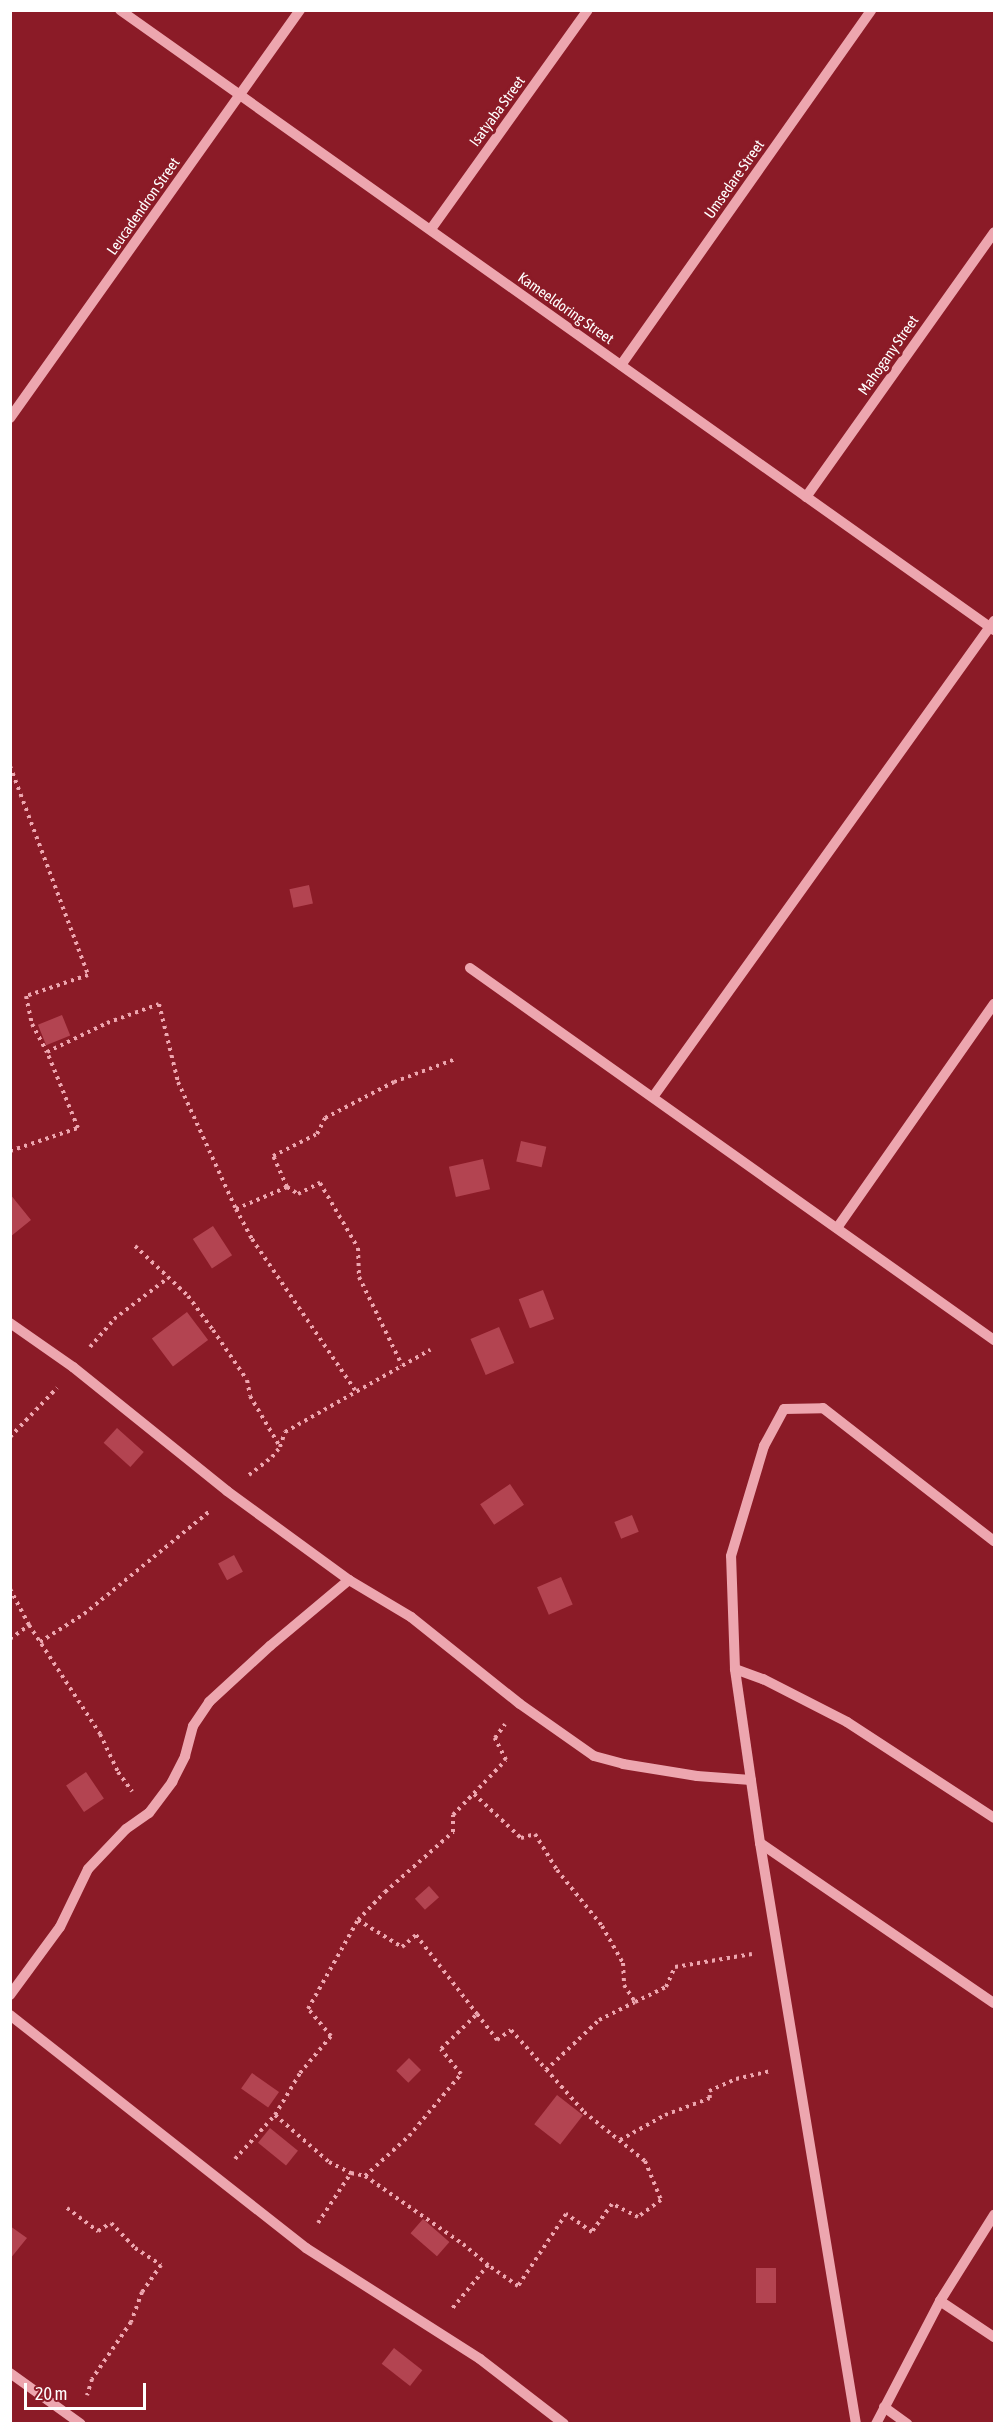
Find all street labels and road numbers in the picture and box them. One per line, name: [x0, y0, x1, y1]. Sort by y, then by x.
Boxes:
street label: Isatyaba Street: [465, 72, 529, 150]
street label: Umsedare Street: [700, 136, 768, 222]
street label: Leucadendron Street: [103, 154, 183, 258]
street label: Kameeldoring Street: [515, 268, 617, 348]
street label: Mahogany Street: [854, 312, 922, 398]

